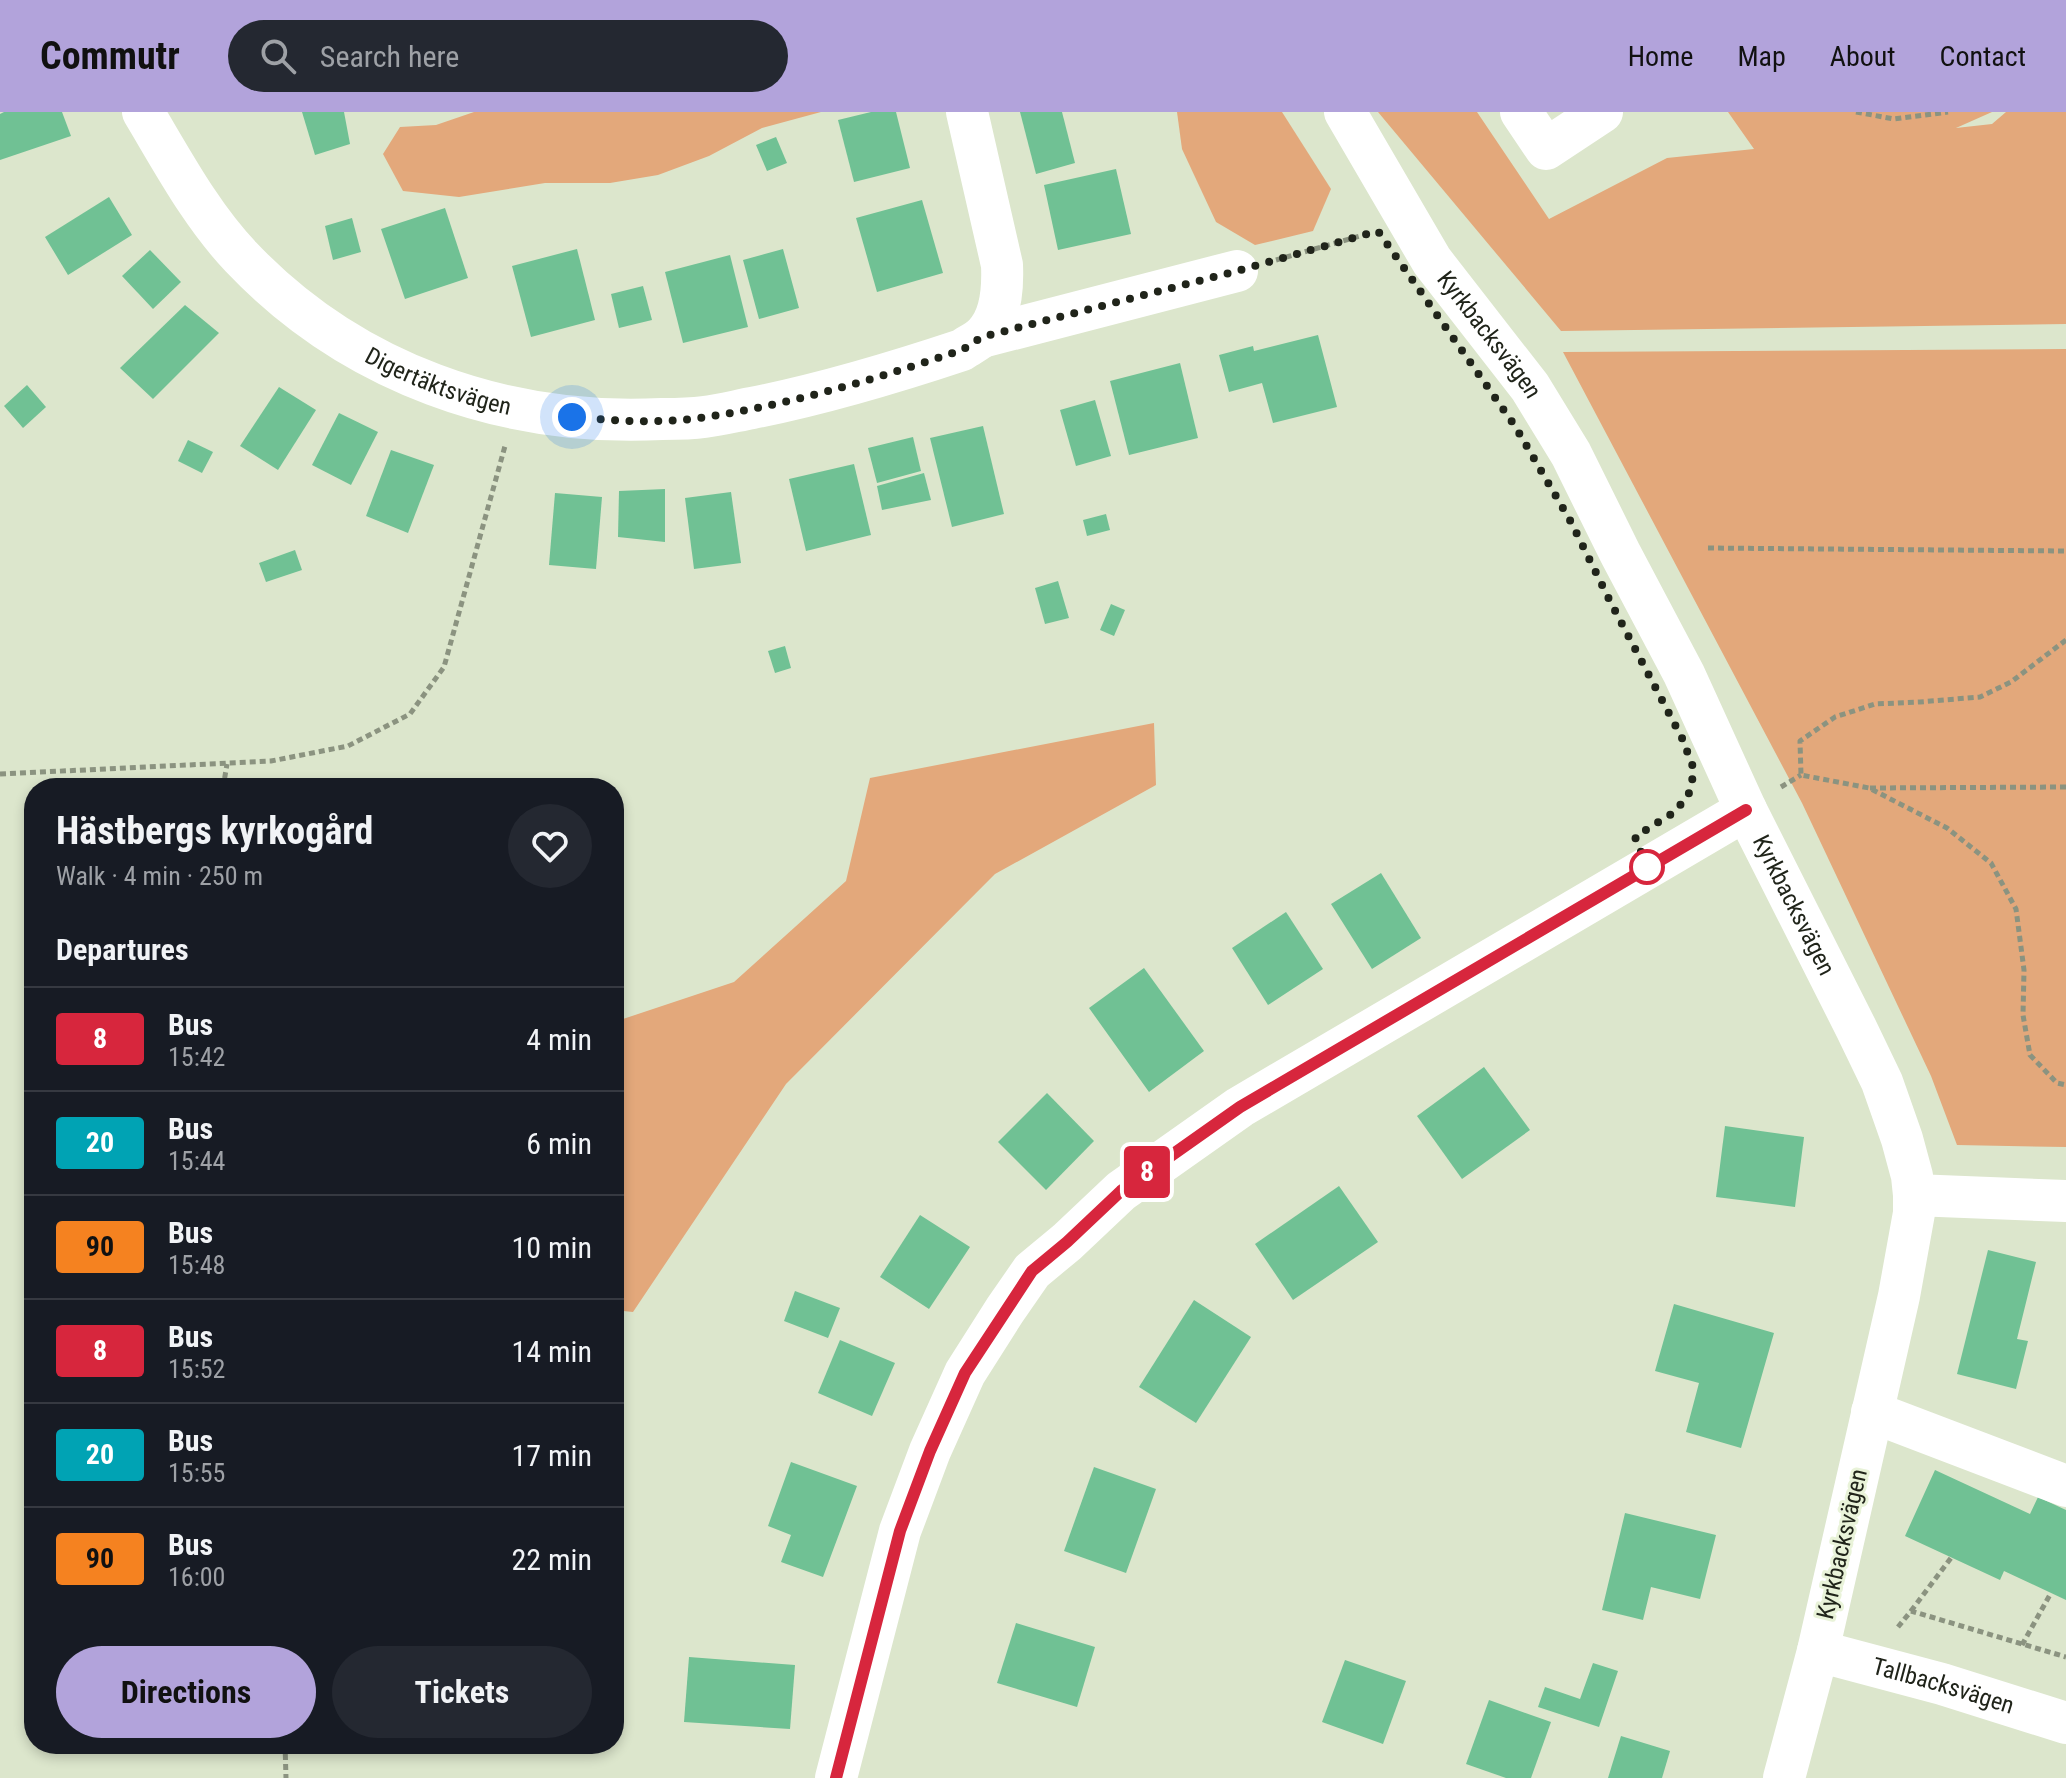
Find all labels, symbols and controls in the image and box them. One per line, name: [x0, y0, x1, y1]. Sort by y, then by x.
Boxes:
search box: [228, 20, 788, 92]
text: Commutr: [40, 34, 180, 78]
icon: search: [256, 34, 300, 78]
text: Search here: [320, 39, 459, 74]
text: Home: [1628, 40, 1693, 73]
text: Map: [1737, 40, 1786, 73]
text: About: [1830, 40, 1896, 73]
text: Contact: [1940, 40, 2026, 73]
street label: Kyrkbacksvägen: [1431, 266, 1547, 403]
street label: Digertäktsvägen: [360, 342, 514, 421]
your location: [552, 397, 592, 437]
button: heart: [508, 804, 592, 888]
text: Hästbergs kyrkogård: [56, 809, 373, 853]
street label: Kyrkbacksvägen: [1747, 830, 1841, 980]
unlabelled marker: [1630, 850, 1664, 884]
text: Walk · 4 min · 250 m: [56, 861, 263, 891]
text: Departures: [56, 932, 189, 967]
text: Bus: [168, 1007, 213, 1042]
text: 8: [93, 1022, 107, 1055]
text: 4 min: [526, 1022, 592, 1057]
text: 15:42: [168, 1042, 225, 1072]
text: Bus: [168, 1111, 213, 1146]
text: 20: [86, 1126, 114, 1159]
text: 6 min: [526, 1126, 592, 1161]
text: 15:44: [168, 1146, 225, 1176]
line badge: 8: [1121, 1146, 1173, 1198]
text: 8: [1140, 1155, 1154, 1188]
text: Bus: [168, 1215, 213, 1250]
text: 90: [86, 1230, 114, 1263]
text: 10 min: [511, 1230, 592, 1265]
text: 15:48: [168, 1250, 225, 1280]
text: Bus: [168, 1319, 213, 1354]
text: 8: [93, 1334, 107, 1367]
text: 14 min: [511, 1334, 592, 1369]
text: 15:52: [168, 1354, 225, 1384]
text: Bus: [168, 1423, 213, 1458]
text: 20: [86, 1438, 114, 1471]
text: 17 min: [511, 1438, 592, 1473]
text: 15:55: [168, 1458, 225, 1488]
street label: Kyrkbacksvägen: [1811, 1466, 1873, 1622]
text: Bus: [168, 1527, 213, 1562]
text: 90: [86, 1542, 114, 1575]
text: 22 min: [511, 1542, 592, 1577]
text: 16:00: [168, 1562, 225, 1592]
button: Directions: [56, 1646, 316, 1738]
button: Tickets: [332, 1646, 592, 1738]
street label: Tallbacksvägen: [1869, 1652, 2018, 1720]

